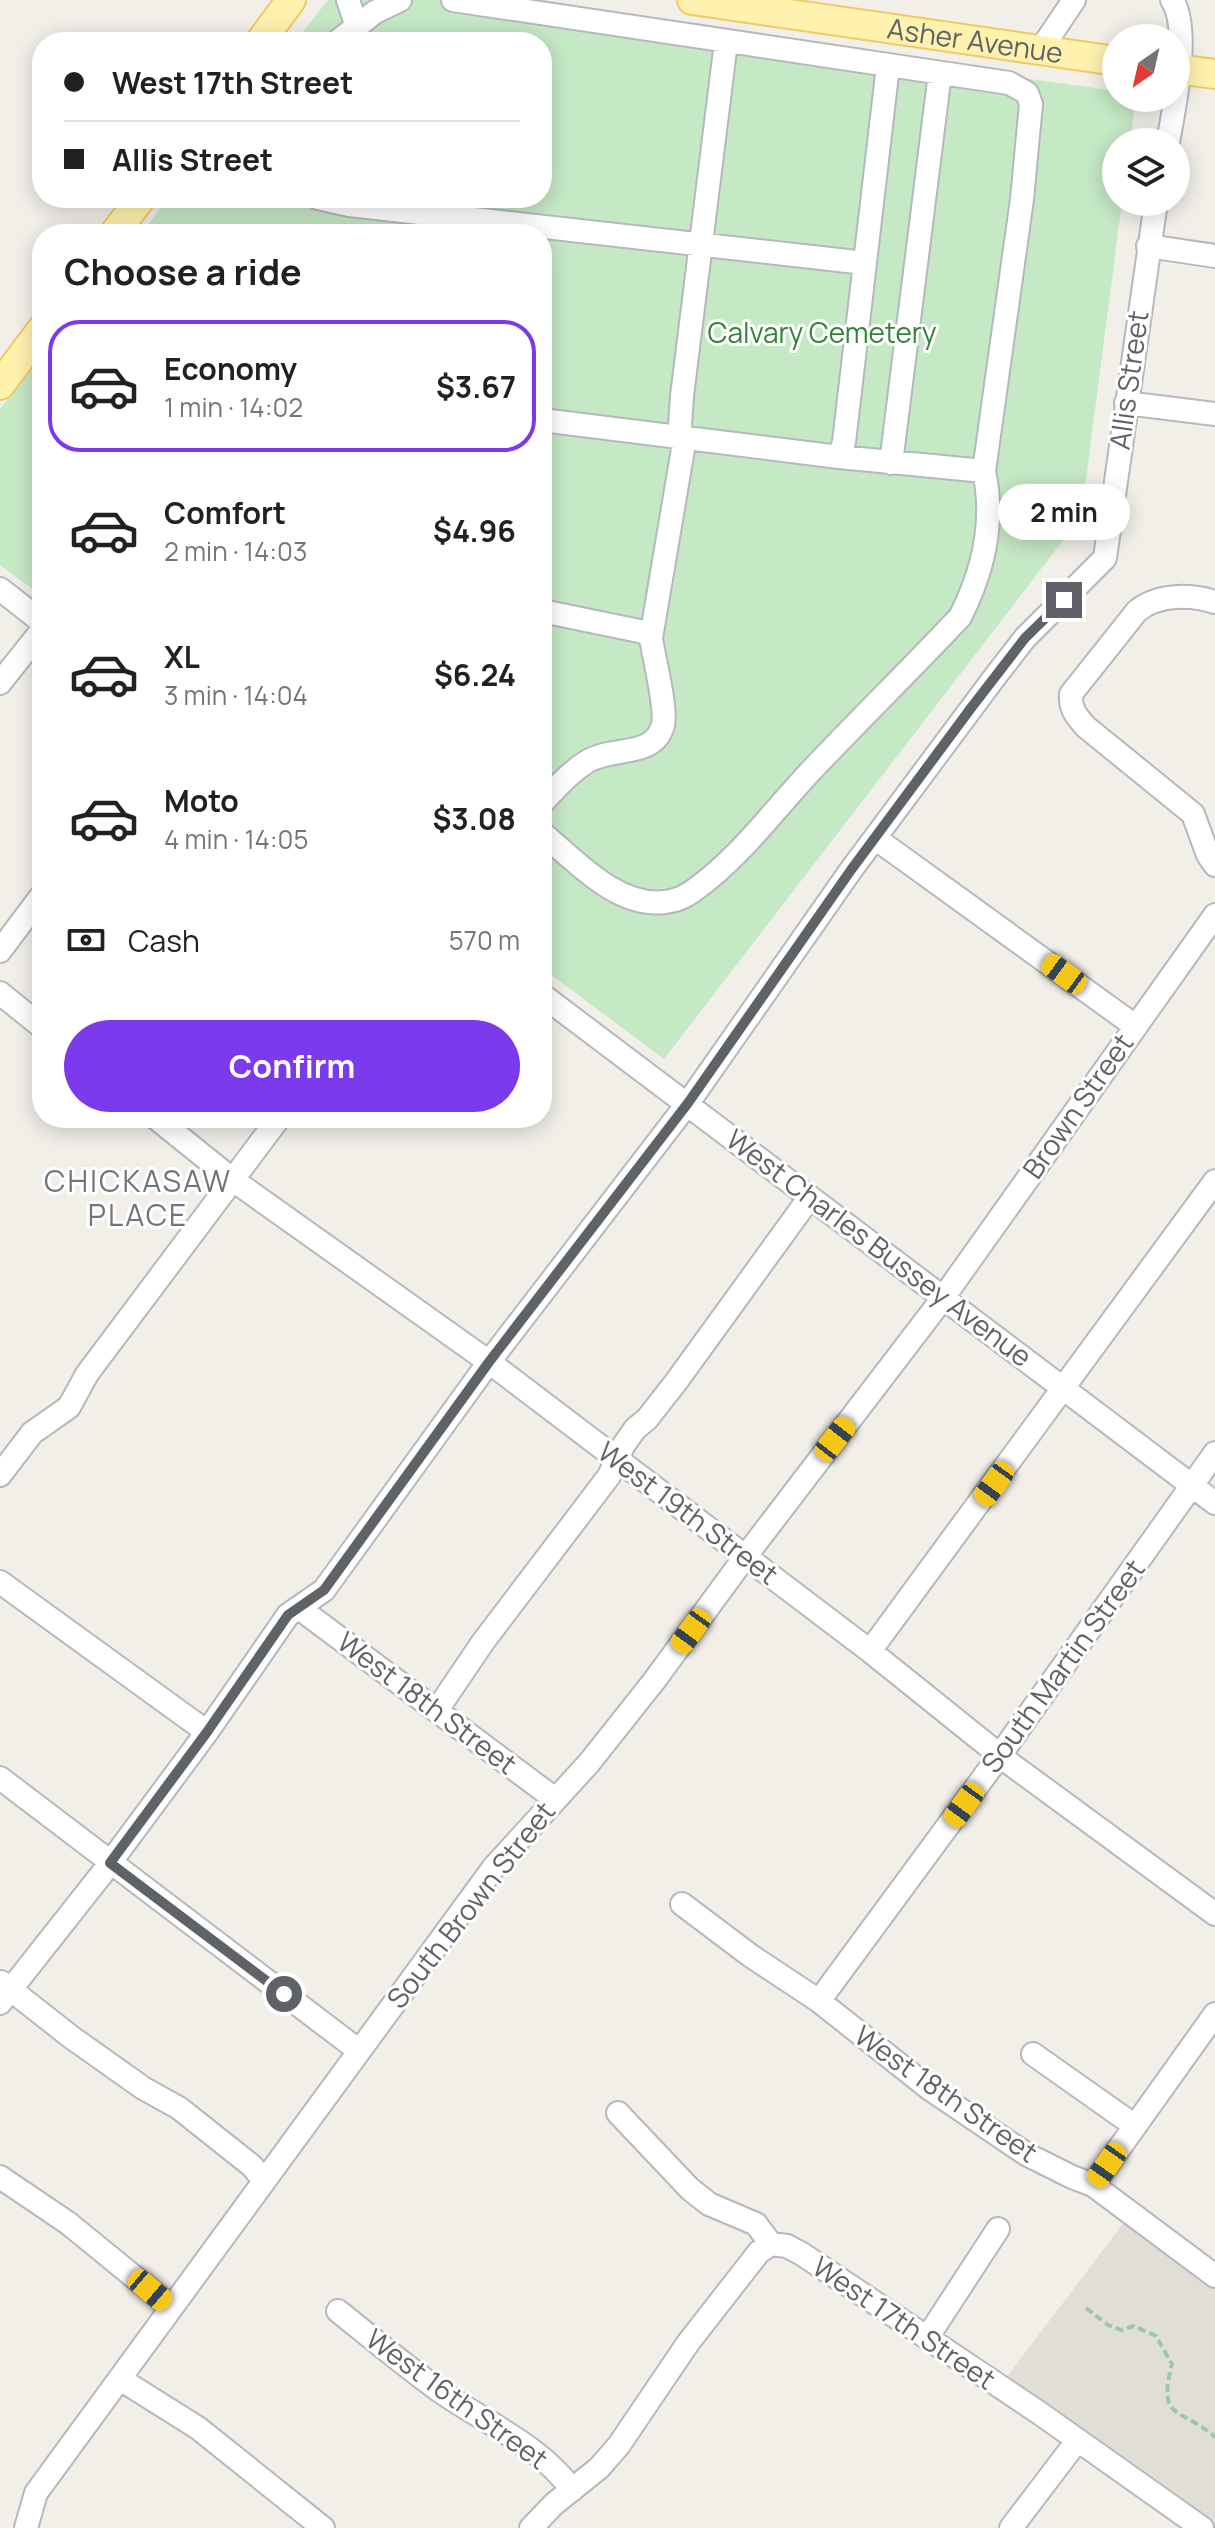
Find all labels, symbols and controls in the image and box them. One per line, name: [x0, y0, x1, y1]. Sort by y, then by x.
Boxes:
street label: Asher Avenue: [885, 8, 1066, 71]
north arrow: [1102, 24, 1190, 112]
map controls: [1102, 24, 1190, 216]
text: West 17th Street: [112, 62, 353, 103]
button: layers: [1102, 128, 1190, 216]
text: Allis Street: [112, 139, 273, 180]
text: Choose a ride: [64, 247, 302, 296]
street label: Allis Street: [1099, 308, 1157, 452]
park label: Calvary Cemetery: [707, 313, 937, 351]
text: Economy: [164, 348, 297, 389]
icon: car: [68, 350, 140, 422]
text: $3.67: [436, 366, 516, 407]
text: 1 min · 14:02: [164, 389, 303, 425]
callout: 2 min: [998, 484, 1130, 540]
text: Comfort: [164, 492, 286, 533]
icon: car: [68, 494, 140, 566]
text: 2 min: [1030, 494, 1098, 530]
text: $4.96: [433, 510, 516, 551]
text: 2 min · 14:03: [164, 533, 307, 569]
route end: [1046, 582, 1082, 618]
text: XL: [164, 636, 200, 677]
icon: car: [68, 638, 140, 710]
text: $6.24: [434, 654, 516, 695]
text: 3 min · 14:04: [164, 677, 308, 713]
text: Moto: [164, 780, 239, 821]
icon: car: [68, 782, 140, 854]
text: $3.08: [432, 798, 516, 839]
text: 4 min · 14:05: [164, 821, 309, 857]
icon: cash: [64, 918, 108, 962]
text: Cash: [128, 920, 200, 961]
text: 570 m: [449, 922, 520, 958]
car: [1038, 950, 1090, 998]
button: Confirm: [64, 1020, 520, 1112]
street label: Brown Street: [1013, 1025, 1141, 1186]
street label: West Charles Bussey Avenue: [719, 1120, 1040, 1375]
district label: CHICKASAW PLACE: [44, 1160, 232, 1235]
car: [811, 1413, 859, 1465]
street label: West 19th Street: [591, 1432, 786, 1592]
car: [970, 1458, 1018, 1510]
street label: South Martin Street: [972, 1551, 1153, 1780]
car: [667, 1605, 715, 1657]
street label: West 18th Street: [330, 1622, 525, 1782]
car: [940, 1779, 988, 1831]
street label: South Brown Street: [377, 1793, 563, 2016]
route start: [266, 1976, 302, 2012]
street label: West 18th Street: [848, 2016, 1046, 2170]
car: [1083, 2138, 1131, 2192]
street label: West 17th Street: [806, 2247, 1004, 2397]
car: [124, 2265, 176, 2315]
street label: West 16th Street: [359, 2319, 556, 2477]

